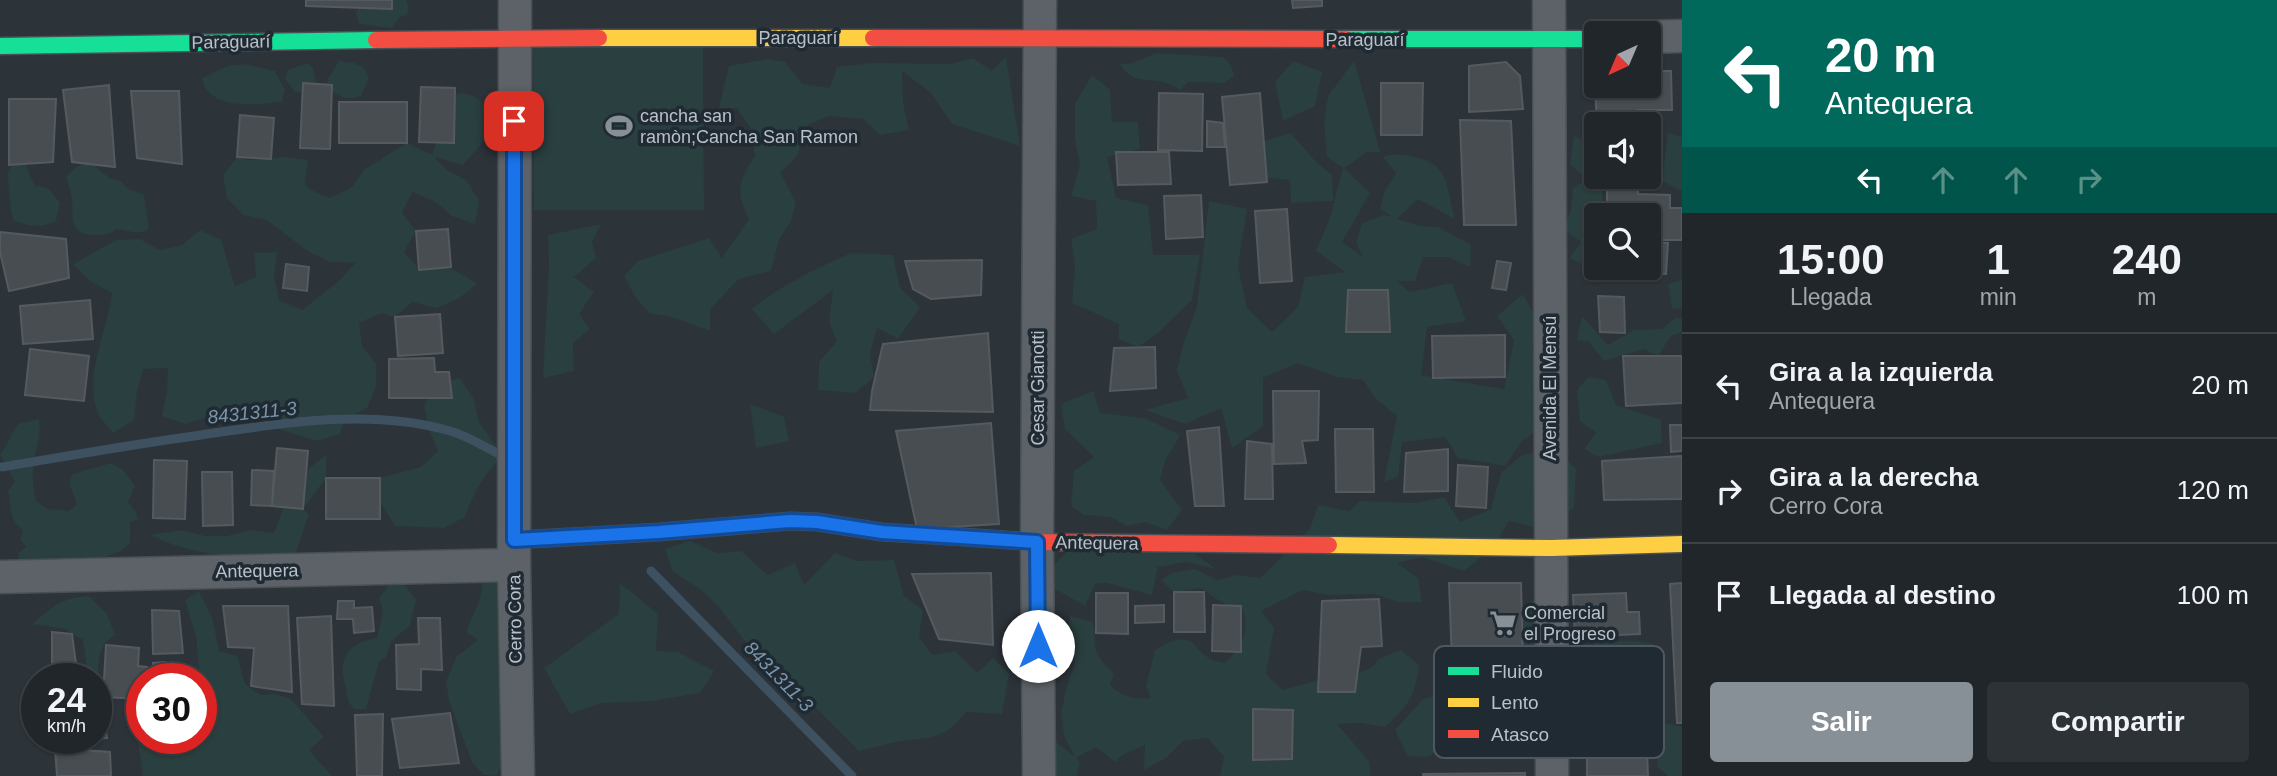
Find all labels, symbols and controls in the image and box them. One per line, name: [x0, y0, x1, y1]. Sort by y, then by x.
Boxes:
north arrow: [1584, 21, 1661, 98]
map controls: [1584, 21, 1661, 280]
street label: Paraguarí: [758, 28, 838, 48]
icon: left: [1710, 28, 1801, 119]
text: 20 m: [1825, 28, 1937, 82]
street label: Paraguarí: [1325, 30, 1405, 50]
street label: Paraguarí: [191, 31, 271, 53]
text: Antequera: [1825, 85, 1973, 121]
pin: [484, 91, 544, 151]
icon: arrive: [495, 102, 533, 140]
place label: cancha san ramòn;Cancha San Ramon: [640, 106, 858, 147]
sports icon: cancha san ramòn;Cancha San Ramon: [604, 111, 634, 141]
button: sound: [1584, 112, 1661, 189]
icon: left: [1851, 161, 1889, 199]
icon: ahead: [1924, 161, 1962, 199]
icon: ahead: [1997, 161, 2035, 199]
icon: right: [2070, 161, 2108, 199]
button: search: [1584, 203, 1661, 280]
text: 15:00: [1777, 236, 1885, 283]
text: 1: [1986, 236, 2010, 283]
text: 240: [2112, 236, 2182, 283]
text: Llegada: [1790, 284, 1872, 310]
text: min: [1980, 284, 2017, 310]
text: m: [2137, 284, 2156, 310]
street label: Avenida El Mensú: [1540, 316, 1560, 460]
street label: Cesar Gianotti: [1028, 330, 1048, 446]
text: Gira a la izquierda: [1769, 357, 1993, 387]
icon: left: [1710, 367, 1748, 405]
text: 20 m: [2191, 370, 2249, 400]
text: Antequera: [1769, 388, 1875, 414]
water label: 8431311-3: [206, 397, 298, 428]
text: Gira a la derecha: [1769, 462, 1979, 492]
icon: right: [1710, 472, 1748, 510]
text: 120 m: [2177, 475, 2249, 505]
text: Cerro Cora: [1769, 493, 1883, 519]
street label: Antequera: [1055, 532, 1140, 554]
street label: Antequera: [215, 560, 300, 582]
street label: Cerro Cora: [504, 573, 526, 664]
icon: arrive: [1710, 577, 1748, 615]
text: Llegada al destino: [1769, 580, 1996, 610]
text: 100 m: [2177, 580, 2249, 610]
place label: Comercial el Progreso: [1524, 603, 1616, 644]
supermarket icon: Comercial el Progreso: [1488, 608, 1518, 638]
position arrow: [1001, 609, 1075, 683]
water label: 8431311-3: [740, 637, 818, 716]
legend: [1434, 646, 1664, 758]
text: Fluido: [1491, 661, 1543, 682]
speed limit sign: 30: [126, 663, 217, 754]
text: 24: [47, 680, 86, 719]
button: Salir: [1710, 682, 1973, 762]
button: Compartir: [1987, 682, 2249, 762]
text: Lento: [1491, 692, 1539, 713]
text: km/h: [47, 716, 86, 736]
text: Atasco: [1491, 724, 1549, 745]

